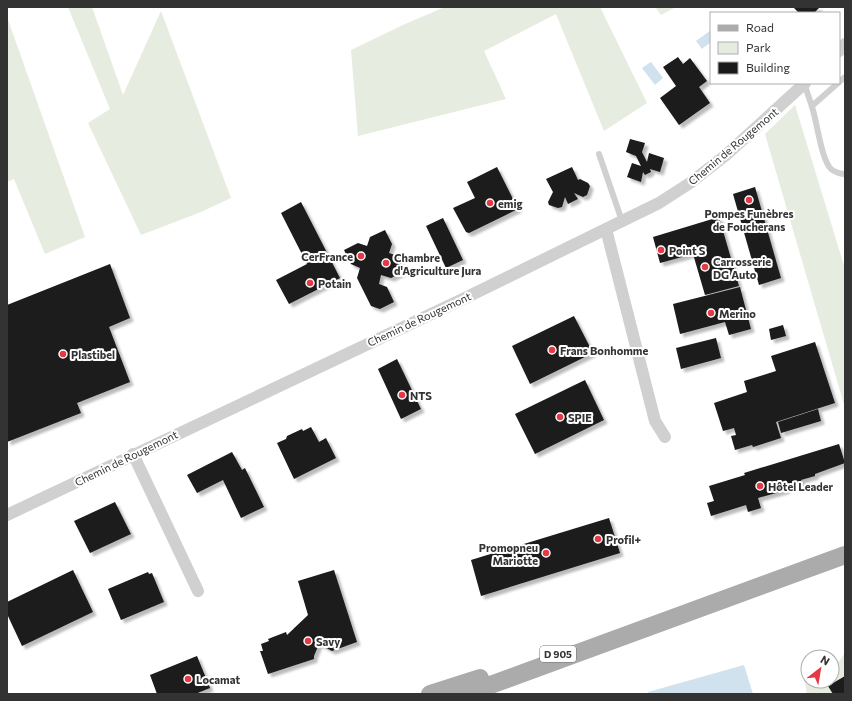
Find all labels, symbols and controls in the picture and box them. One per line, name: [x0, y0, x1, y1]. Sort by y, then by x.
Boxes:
legend: [710, 12, 840, 84]
text: Road: [746, 20, 774, 34]
text: Park: [746, 40, 772, 54]
text: Building: [746, 60, 790, 74]
street label: Chemin de Rougemont: [685, 104, 781, 187]
marker: Pompes Funèbres de Foucherans: [744, 195, 754, 205]
place label: emig: [498, 197, 523, 210]
marker: emig: [485, 198, 495, 208]
place label: Pompes Funèbres de Foucherans: [704, 207, 794, 233]
place label: Point S: [669, 244, 706, 257]
marker: Point S: [656, 245, 666, 255]
place label: CerFrance: [301, 250, 353, 263]
marker: CerFrance: [356, 251, 366, 261]
place label: Chambre d'Agriculture Jura: [394, 251, 482, 278]
place label: Carrosserie DG Auto: [713, 255, 771, 281]
marker: Chambre d'Agriculture Jura: [381, 258, 391, 268]
marker: Carrosserie DG Auto: [700, 262, 710, 272]
place label: Potain: [318, 277, 351, 290]
marker: Potain: [305, 278, 315, 288]
street label: Chemin de Rougemont: [365, 289, 473, 349]
place label: Merino: [719, 307, 756, 320]
marker: Merino: [706, 308, 716, 318]
place label: Frans Bonhomme: [560, 344, 648, 357]
marker: Frans Bonhomme: [547, 345, 557, 355]
place label: Plastibel: [71, 348, 115, 361]
marker: Plastibel: [58, 349, 68, 359]
place label: NTS: [410, 389, 432, 402]
marker: NTS: [397, 390, 407, 400]
place label: SPIE: [568, 411, 592, 424]
marker: SPIE: [555, 412, 565, 422]
street label: Chemin de Rougemont: [72, 427, 180, 489]
place label: Hôtel Leader: [768, 480, 833, 493]
marker: Hôtel Leader: [755, 481, 765, 491]
place label: Profil+: [606, 533, 642, 546]
marker: Profil+: [593, 534, 603, 544]
place label: Promopneu Mariotte: [479, 541, 538, 567]
marker: Promopneu Mariotte: [541, 548, 551, 558]
place label: Savy: [316, 635, 340, 648]
marker: Savy: [303, 636, 313, 646]
road number: D 905: [540, 646, 576, 662]
north arrow: [800, 649, 840, 689]
text: N: [819, 652, 832, 668]
place label: Locamat: [196, 673, 240, 686]
marker: Locamat: [183, 674, 193, 684]

